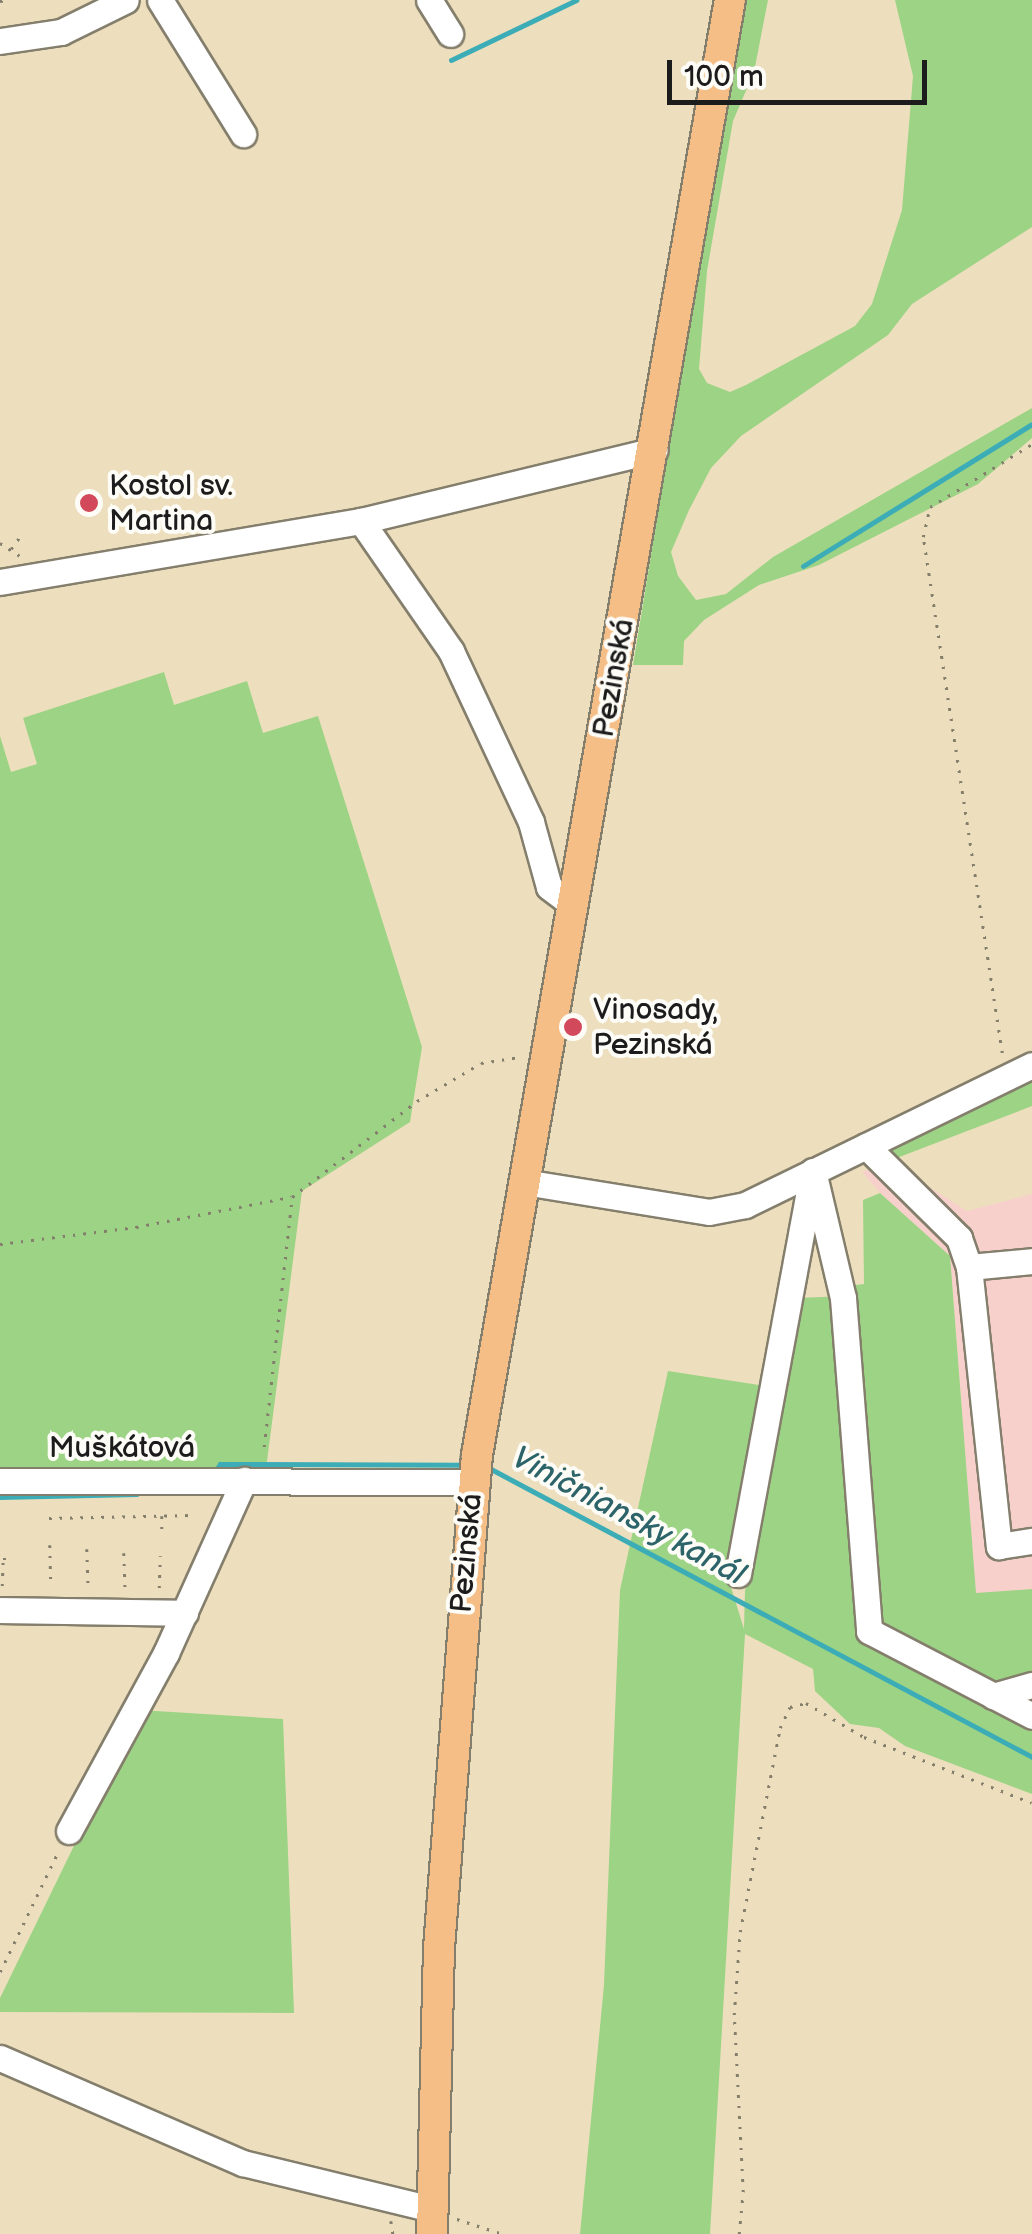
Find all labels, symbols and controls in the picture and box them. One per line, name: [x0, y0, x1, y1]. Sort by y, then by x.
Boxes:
scale bar: [672, 40, 932, 102]
text: 100 m: [684, 59, 764, 95]
place label: Kostol sv. Martina: [109, 468, 233, 538]
marker: Kostol sv. Martina: [78, 492, 100, 514]
street label: Pezinská: [586, 616, 642, 740]
place label: Vinosady, Pezinská: [593, 992, 718, 1062]
marker: Vinosady, Pezinská: [562, 1016, 584, 1038]
street label: Muškátová: [49, 1430, 195, 1466]
water label: Viničniansky kanál: [504, 1439, 752, 1595]
street label: Pezinská: [444, 1492, 490, 1614]

